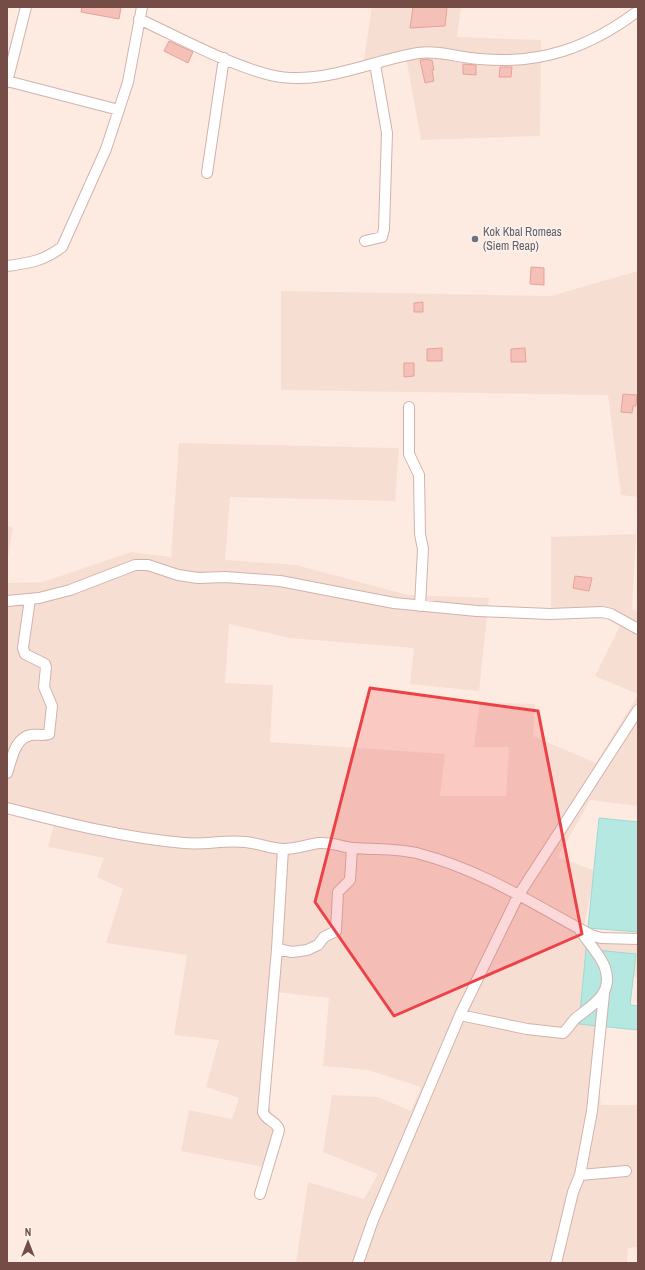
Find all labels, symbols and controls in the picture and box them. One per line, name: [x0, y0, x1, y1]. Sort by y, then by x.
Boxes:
place label: Kok Kbal Romeas (Siem Reap): [483, 224, 562, 254]
marker: Kok Kbal Romeas (Siem Reap): [470, 234, 480, 244]
north arrow: [8, 1222, 48, 1262]
text: N: [25, 1225, 31, 1239]

